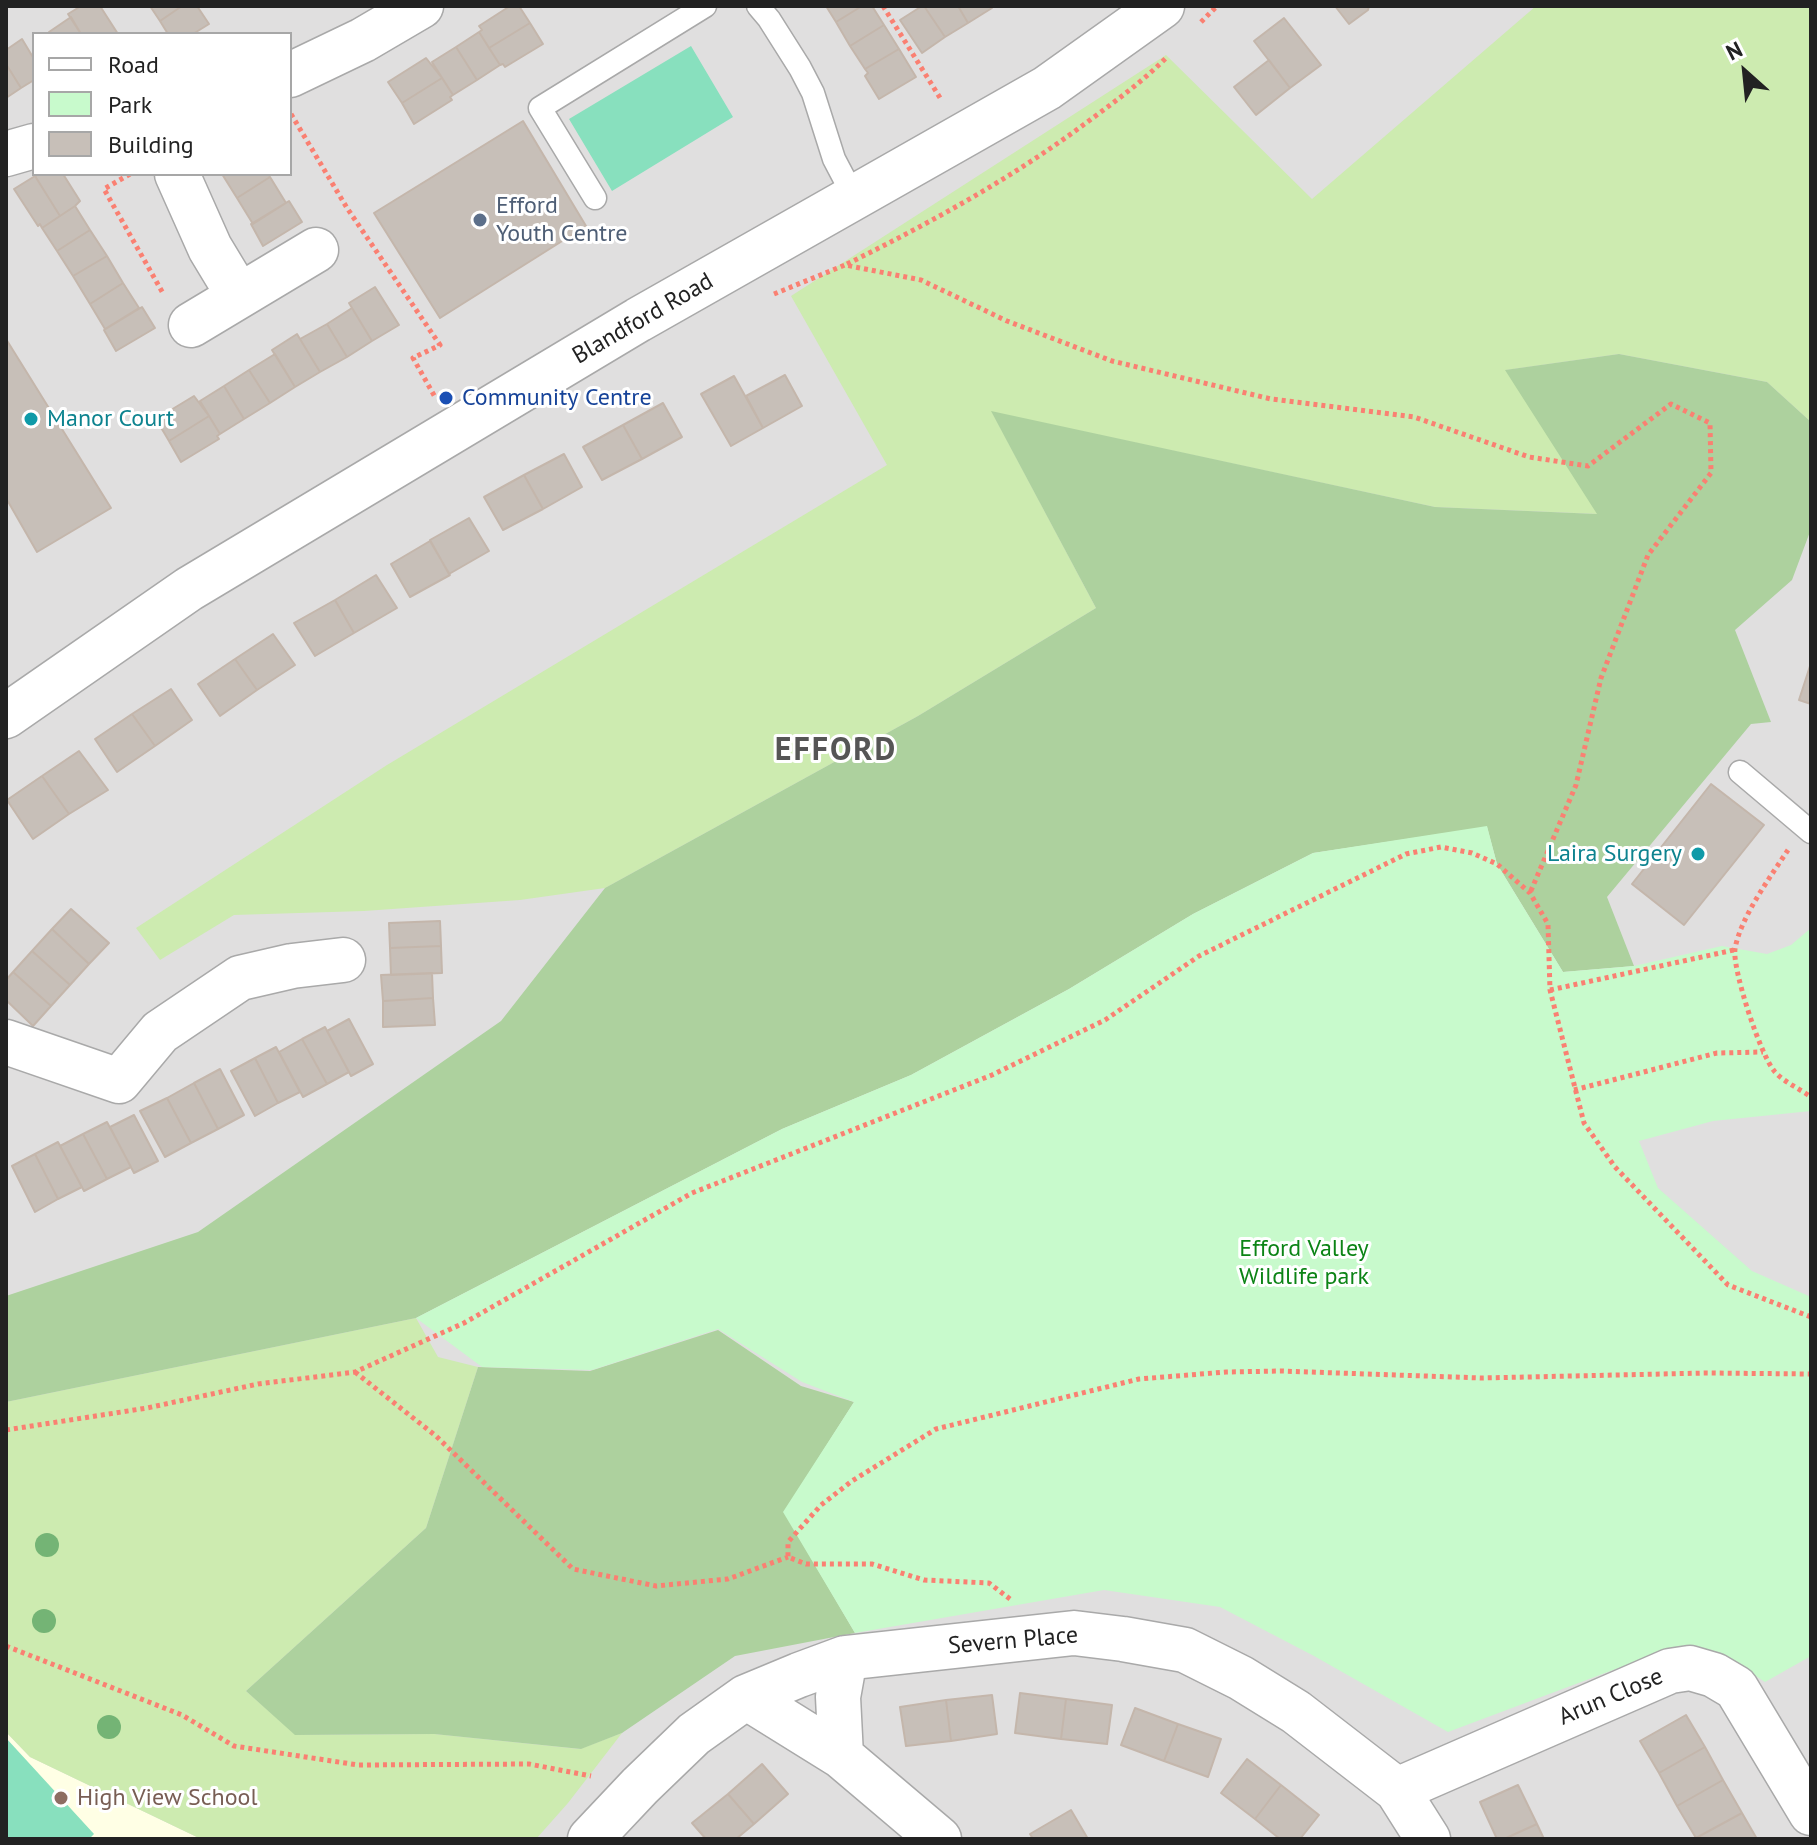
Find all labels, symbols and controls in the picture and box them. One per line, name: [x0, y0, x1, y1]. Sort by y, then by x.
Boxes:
legend: [32, 32, 292, 176]
north arrow: [1705, 32, 1785, 112]
text: N: [1721, 35, 1747, 66]
text: Road: [108, 49, 159, 80]
text: Park: [108, 89, 152, 120]
text: Building: [108, 129, 194, 160]
place label: Efford Youth Centre: [496, 192, 627, 248]
marker: Efford Youth Centre: [471, 211, 489, 229]
street label: Blandford Road: [568, 267, 718, 371]
place label: Community Centre: [462, 384, 652, 412]
marker: Community Centre: [437, 389, 455, 407]
place label: Manor Court: [47, 405, 174, 433]
marker: Manor Court: [22, 410, 40, 428]
district label: EFFORD: [775, 732, 897, 770]
place label: Laira Surgery: [1547, 840, 1682, 868]
marker: Laira Surgery: [1689, 845, 1707, 863]
park label: Efford Valley Wildlife park: [1239, 1235, 1369, 1291]
street label: Severn Place: [947, 1621, 1079, 1661]
street label: Arun Close: [1554, 1662, 1668, 1732]
place label: High View School: [77, 1784, 257, 1812]
marker: High View School: [52, 1789, 70, 1807]

